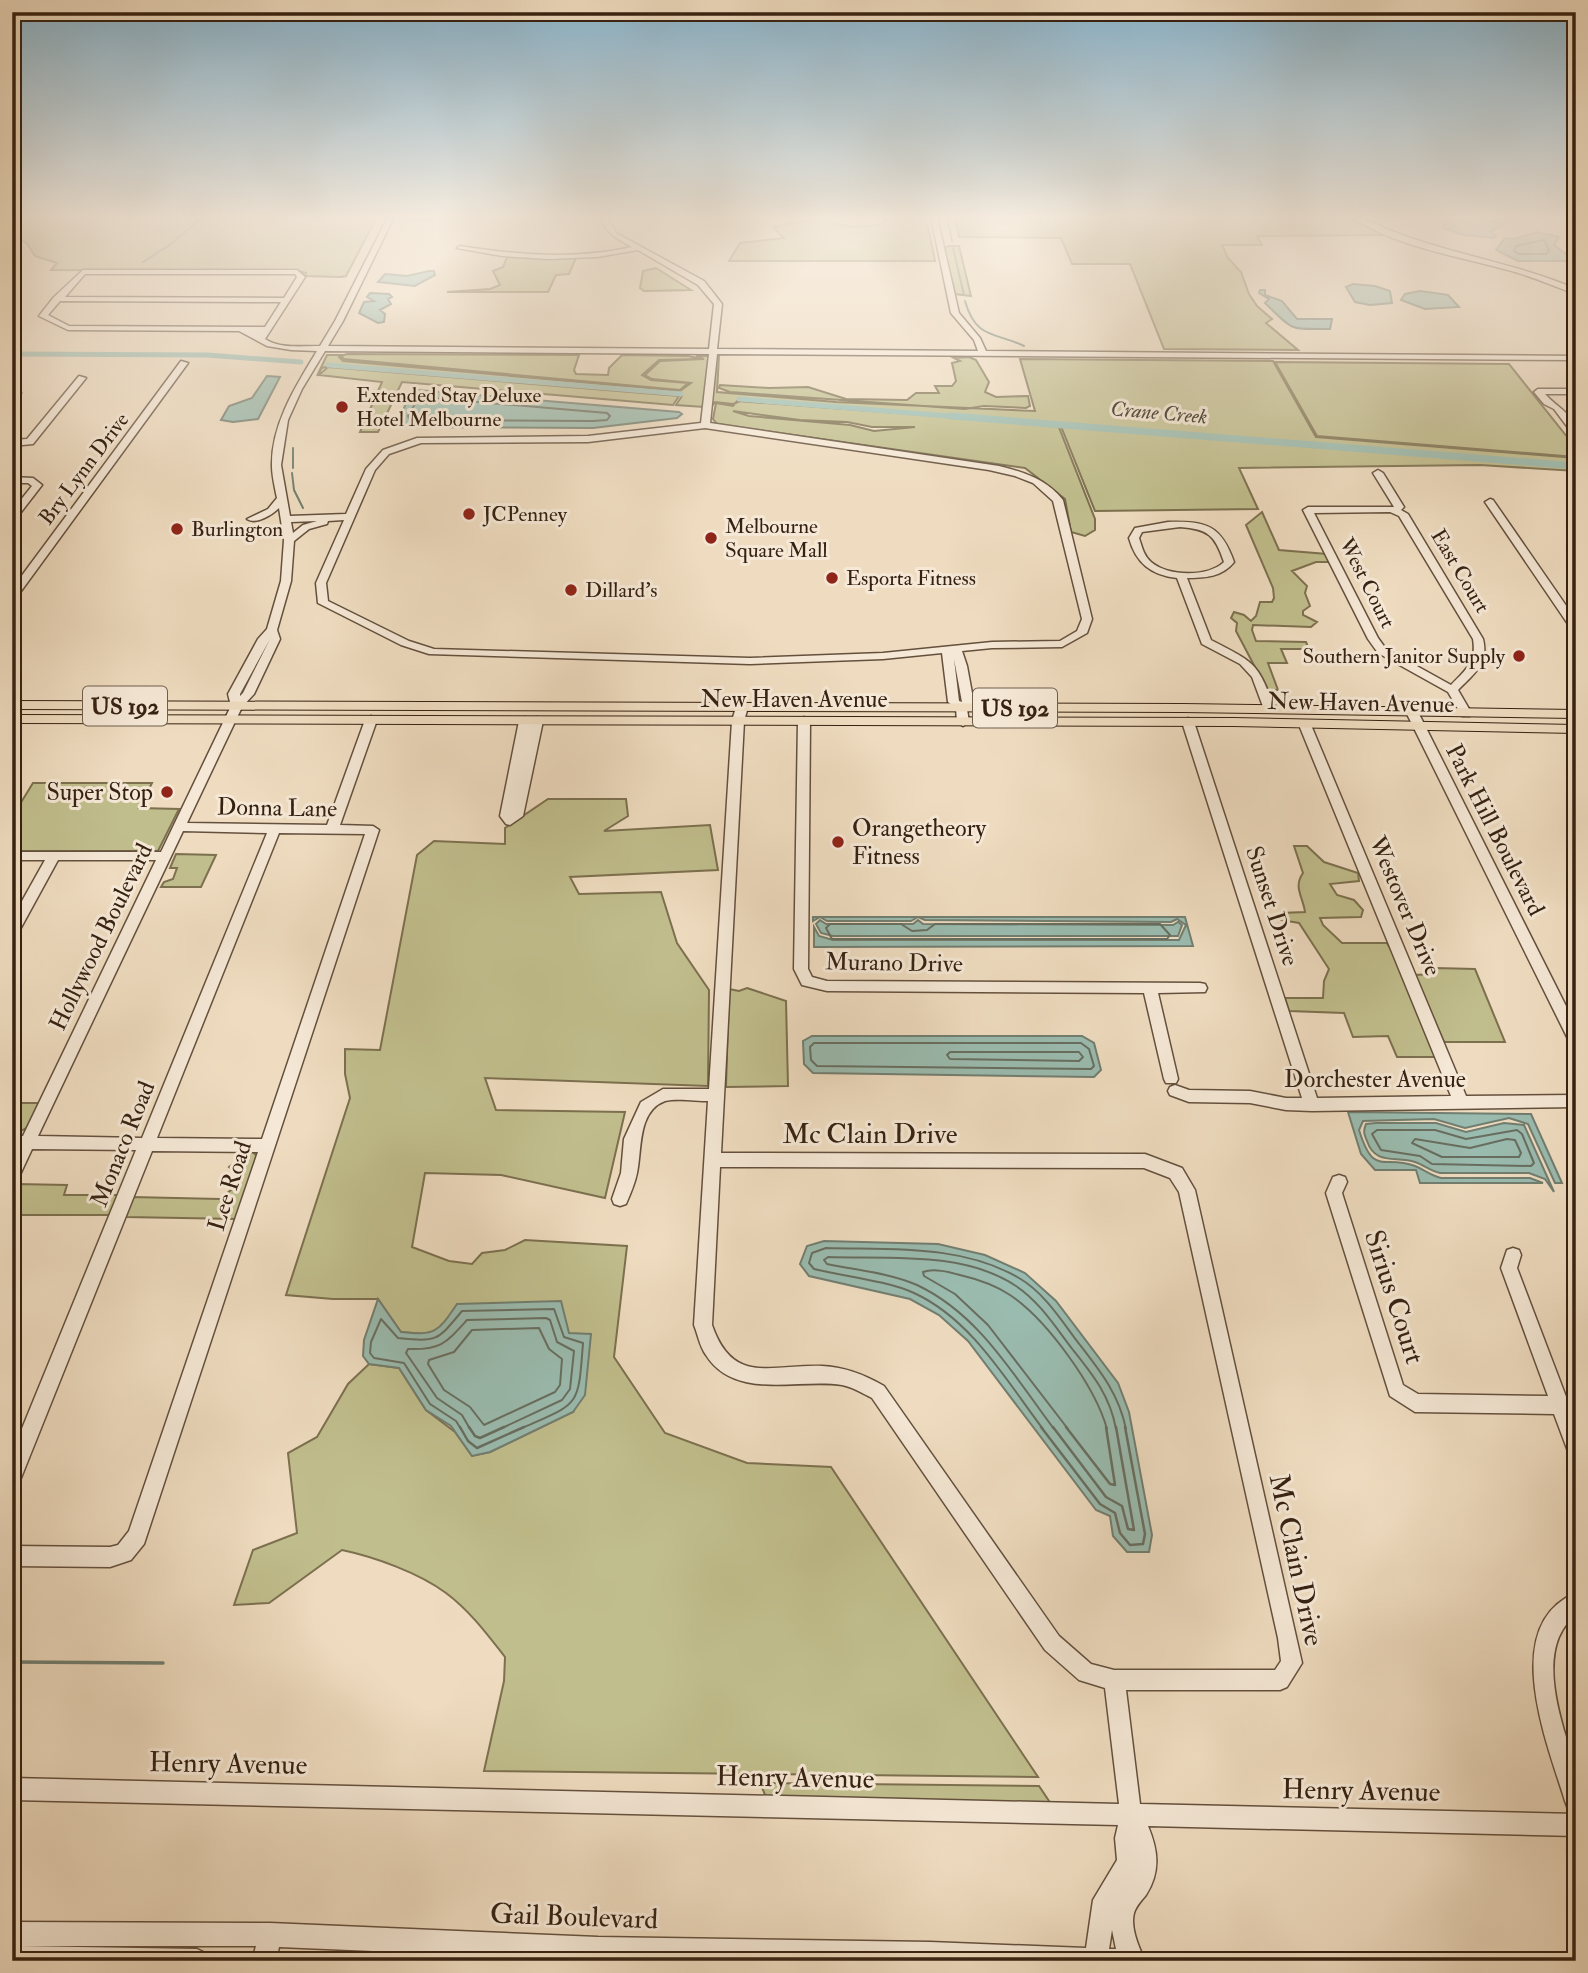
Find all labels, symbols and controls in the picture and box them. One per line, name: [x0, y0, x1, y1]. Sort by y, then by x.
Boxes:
place label: Extended Stay Deluxe Hotel Melbourne: [356, 382, 541, 433]
water label: Crane Creek: [1110, 395, 1208, 431]
marker: Extended Stay Deluxe Hotel Melbourne: [334, 399, 350, 415]
street label: Bry Lynn Drive: [33, 407, 135, 531]
place label: JCPenney: [482, 501, 568, 528]
marker: JCPenney: [461, 506, 477, 522]
place label: Melbourne Square Mall: [725, 513, 828, 564]
place label: Burlington: [191, 516, 283, 543]
marker: Burlington: [169, 521, 185, 537]
street label: East Court: [1424, 524, 1496, 618]
marker: Melbourne Square Mall: [703, 530, 719, 546]
street label: West Court: [1332, 532, 1401, 633]
place label: Esporta Fitness: [846, 565, 976, 592]
marker: Esporta Fitness: [824, 570, 840, 586]
place label: Dillard's: [585, 577, 657, 604]
marker: Dillard's: [563, 582, 579, 598]
place label: Southern Janitor Supply: [1303, 643, 1506, 670]
marker: Southern Janitor Supply: [1511, 648, 1527, 664]
street label: New Haven Avenue: [700, 684, 888, 715]
road number: US 192: [83, 686, 167, 726]
street label: New Haven Avenue: [1267, 686, 1455, 720]
road number: US 192: [973, 688, 1057, 728]
street label: Park Hill Boulevard: [1438, 739, 1552, 921]
place label: Super Stop: [46, 777, 153, 808]
marker: Super Stop: [159, 784, 175, 800]
street label: Donna Lane: [217, 791, 337, 825]
place label: Orangetheory Fitness: [852, 813, 986, 872]
street label: Westover Drive: [1361, 831, 1448, 980]
marker: Orangetheory Fitness: [830, 834, 846, 850]
street label: Hollywood Boulevard: [42, 838, 160, 1036]
street label: Sunset Drive: [1238, 842, 1306, 970]
street label: Murano Drive: [825, 946, 963, 980]
street label: Dorchester Avenue: [1284, 1064, 1466, 1095]
street label: Monaco Road: [84, 1076, 162, 1211]
street label: Mc Clain Drive: [783, 1117, 958, 1152]
street label: Lee Road: [201, 1137, 259, 1235]
street label: Sirius Court: [1356, 1226, 1432, 1368]
street label: Mc Clain Drive: [1261, 1471, 1331, 1649]
street label: Henry Avenue: [148, 1745, 308, 1783]
street label: Henry Avenue: [715, 1759, 875, 1797]
street label: Henry Avenue: [1281, 1772, 1441, 1810]
street label: Gail Boulevard: [489, 1897, 659, 1937]

